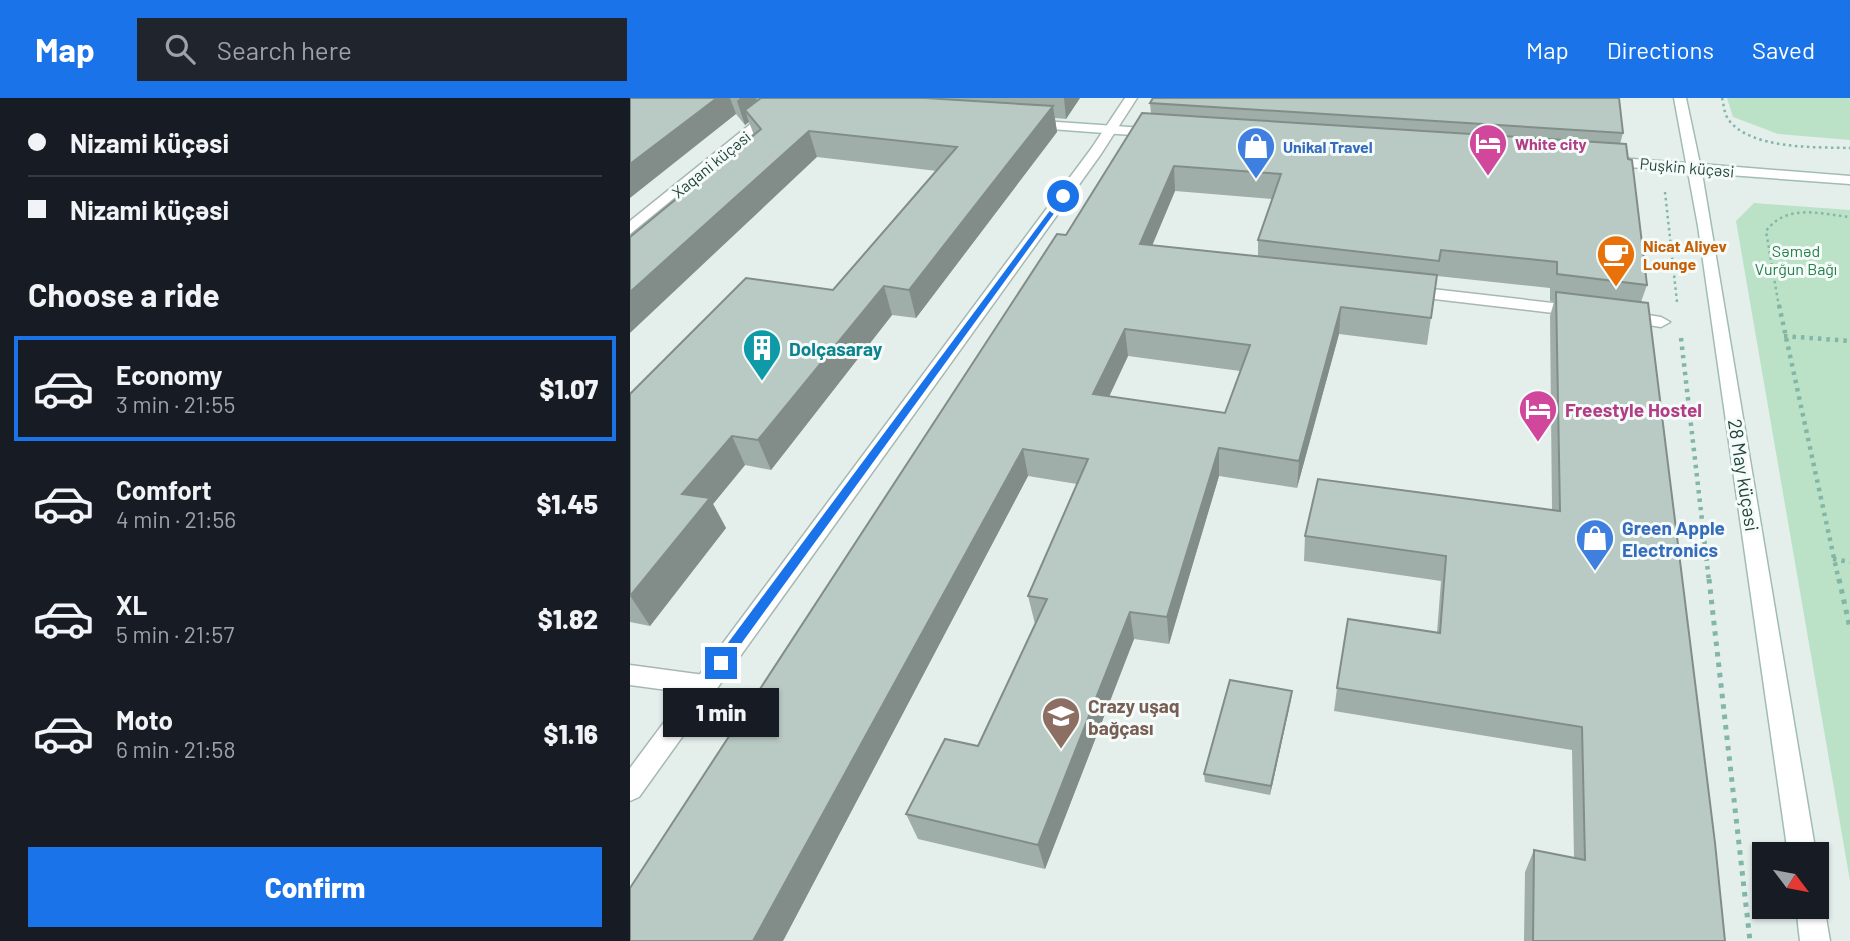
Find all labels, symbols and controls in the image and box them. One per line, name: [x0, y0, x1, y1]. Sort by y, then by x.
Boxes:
search box: [137, 18, 627, 81]
text: Map: [35, 29, 95, 69]
icon: search: [161, 30, 199, 68]
text: Search here: [217, 34, 352, 65]
text: Map: [1526, 35, 1569, 64]
text: Directions: [1607, 35, 1714, 64]
text: Saved: [1752, 35, 1815, 64]
hotel icon: White city: [1467, 122, 1509, 177]
shop icon: Unikal Travel: [1235, 125, 1277, 180]
text: Nizami küçəsi: [70, 127, 229, 158]
street label: Xaqani küçəsi: [668, 127, 754, 201]
place label: White city: [1515, 134, 1587, 153]
place label: Unikal Travel: [1283, 137, 1373, 156]
street label: Puşkin küçəsi: [1639, 153, 1735, 181]
route start: [1047, 180, 1079, 212]
text: Nizami küçəsi: [70, 194, 229, 225]
cafe icon: Nicat Aliyev Lounge: [1595, 233, 1637, 288]
place label: Nicat Aliyev Lounge: [1643, 236, 1727, 273]
park label: Səməd Vurğun Bağı: [1755, 241, 1837, 278]
text: Choose a ride: [28, 275, 220, 313]
building icon: Dolçasaray: [741, 327, 783, 382]
place label: Dolçasaray: [789, 337, 883, 360]
icon: car: [32, 357, 95, 420]
text: Economy: [116, 359, 222, 390]
text: $1.07: [539, 373, 598, 404]
hotel icon: Freestyle Hostel: [1517, 388, 1559, 443]
text: 3 min · 21:55: [116, 390, 235, 418]
place label: Freestyle Hostel: [1565, 398, 1702, 421]
street label: 28 May küçəsi: [1724, 417, 1764, 533]
icon: car: [32, 472, 95, 535]
text: Comfort: [116, 474, 212, 505]
text: $1.45: [536, 488, 598, 519]
text: 4 min · 21:56: [116, 505, 236, 533]
place label: Green Apple Electronics: [1622, 516, 1725, 561]
shop icon: Green Apple Electronics: [1574, 517, 1616, 572]
icon: car: [32, 587, 95, 650]
text: XL: [116, 589, 147, 620]
text: $1.82: [538, 603, 598, 634]
text: 5 min · 21:57: [116, 620, 234, 648]
route end: [705, 647, 737, 679]
callout: 1 min: [663, 688, 779, 736]
place label: Crazy uşaq bağçası: [1088, 694, 1180, 739]
school or university icon: Crazy uşaq bağçası: [1040, 695, 1082, 750]
text: 1 min: [696, 698, 746, 726]
icon: car: [32, 702, 95, 765]
text: Moto: [116, 704, 173, 735]
text: $1.16: [543, 718, 598, 749]
text: 6 min · 21:58: [116, 735, 235, 763]
north arrow: [1752, 842, 1829, 919]
map controls: [1752, 842, 1829, 919]
button: Confirm: [28, 847, 602, 927]

